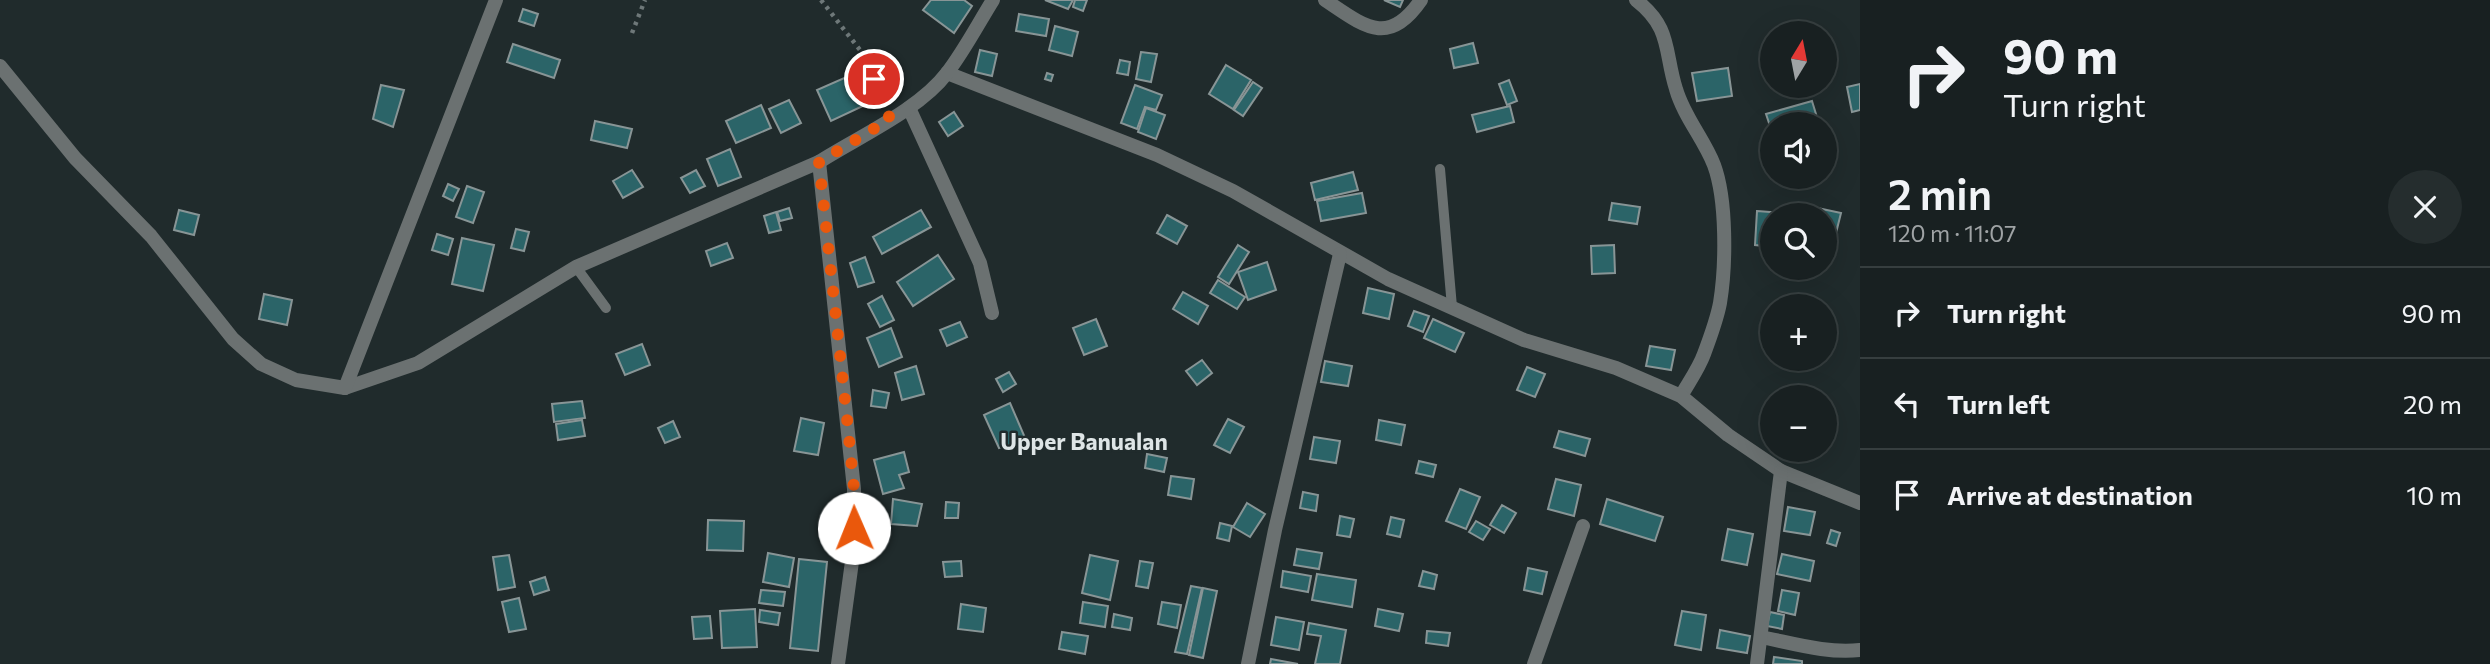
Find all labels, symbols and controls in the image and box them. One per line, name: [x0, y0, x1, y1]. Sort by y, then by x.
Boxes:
north arrow: [1760, 21, 1838, 98]
map controls: [1760, 21, 1837, 462]
text: 90 m: [2003, 24, 2118, 84]
icon: right: [1888, 28, 1979, 119]
pin: [844, 49, 904, 109]
icon: arrive: [855, 60, 893, 98]
text: Turn right: [2003, 84, 2146, 124]
button: sound: [1760, 112, 1837, 189]
text: 2 min: [1888, 167, 1992, 219]
button: close: [2388, 170, 2462, 244]
button: search: [1760, 203, 1837, 280]
text: 120 m · 11:07: [1888, 219, 2016, 247]
button: +: [1760, 294, 1837, 371]
icon: right: [1888, 294, 1926, 332]
text: Turn right: [1947, 297, 2066, 328]
text: 90 m: [2402, 297, 2462, 328]
button: −: [1760, 385, 1837, 462]
icon: left: [1888, 385, 1926, 423]
text: Turn left: [1947, 388, 2050, 419]
text: 20 m: [2403, 388, 2462, 419]
district label: Upper Banualan: [1000, 427, 1168, 455]
icon: arrive: [1888, 476, 1926, 514]
text: Arrive at destination: [1947, 479, 2193, 510]
text: 10 m: [2406, 479, 2462, 510]
position arrow: [817, 491, 891, 565]

